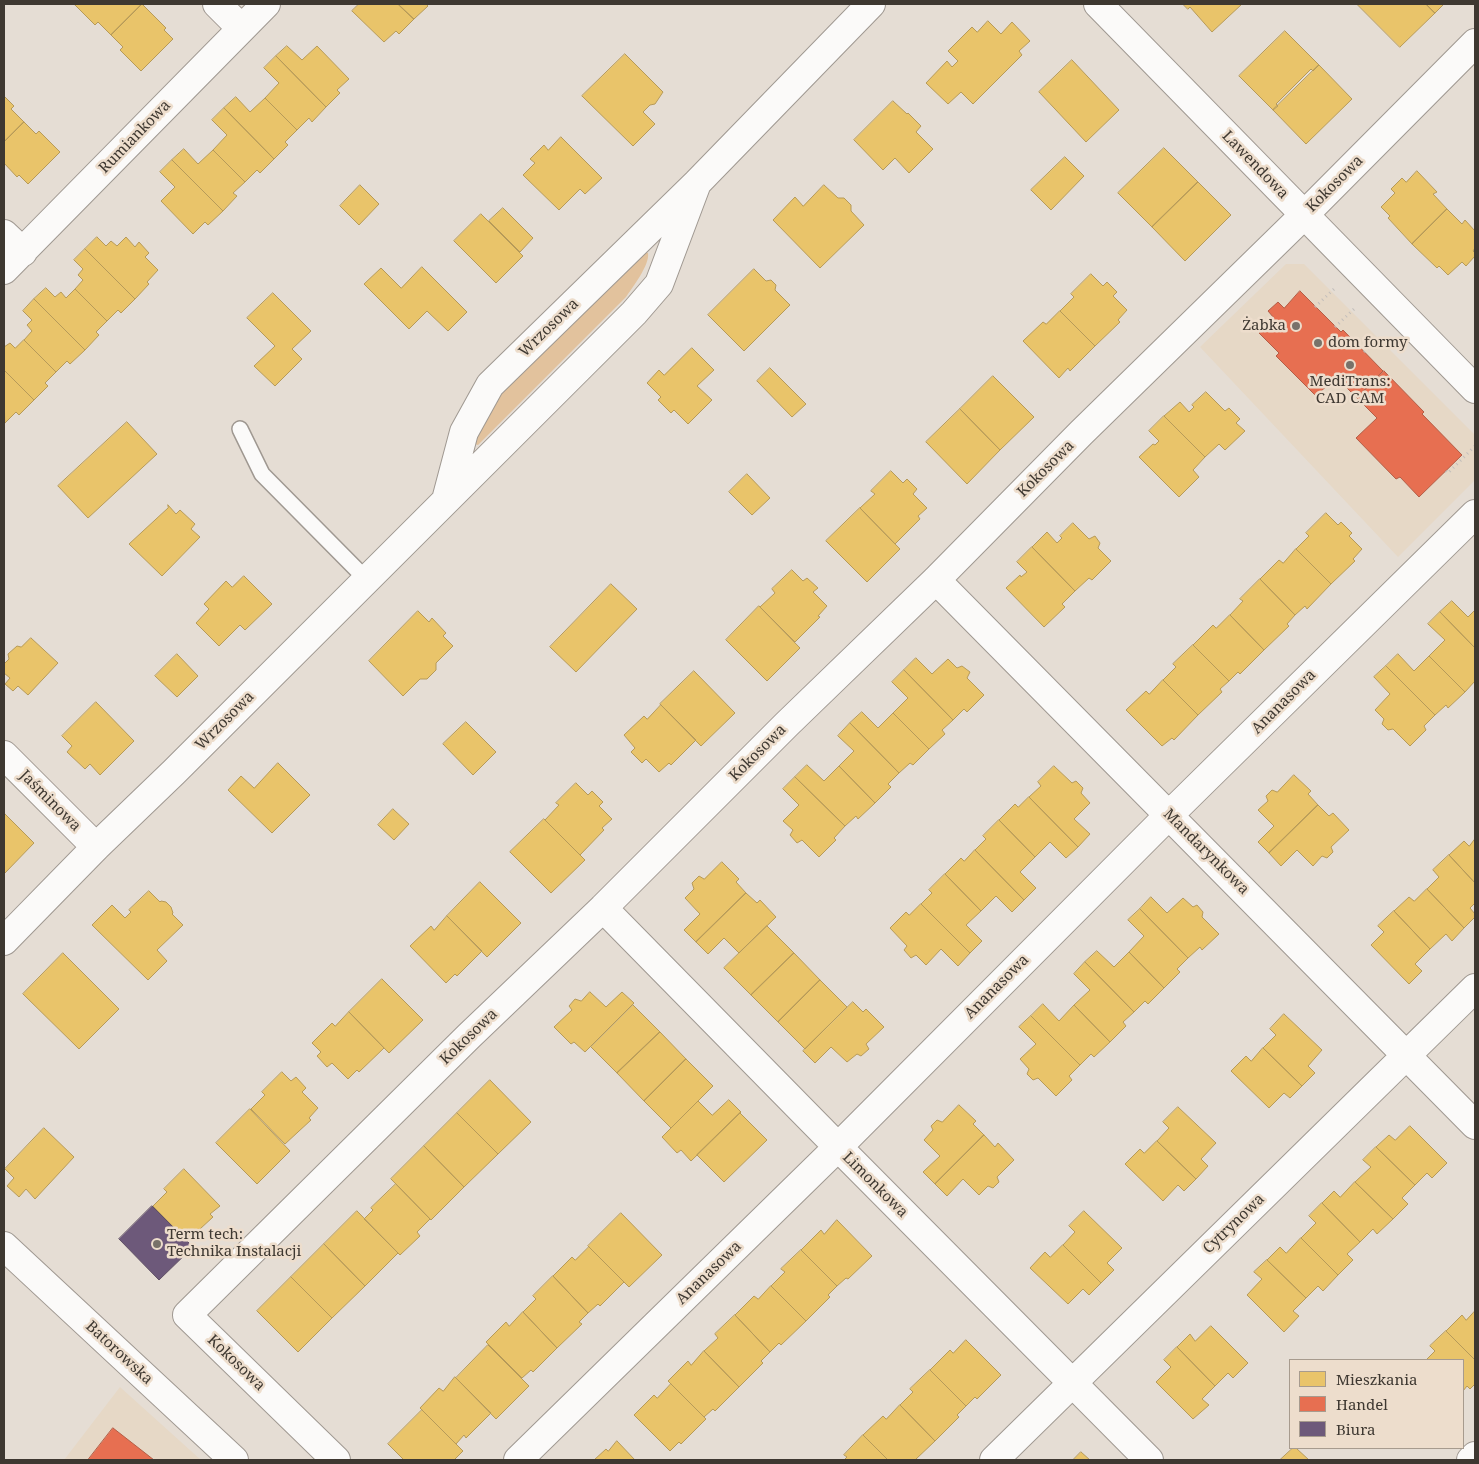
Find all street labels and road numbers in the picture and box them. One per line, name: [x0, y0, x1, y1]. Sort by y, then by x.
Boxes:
street label: Rumiankowa: [96, 97, 174, 177]
street label: Lawendowa: [1218, 127, 1292, 203]
street label: Kokosowa: [1303, 152, 1367, 216]
street label: Wrzosowa: [515, 295, 583, 361]
street label: Kokosowa: [1014, 437, 1078, 501]
street label: Ananasowa: [1248, 666, 1320, 738]
street label: Wrzosowa: [192, 688, 258, 754]
street label: Kokosowa: [726, 721, 790, 785]
street label: Jaśminowa: [16, 767, 84, 835]
street label: Mandarynkowa: [1159, 805, 1253, 899]
street label: Ananasowa: [961, 951, 1033, 1023]
street label: Kokosowa: [437, 1005, 501, 1069]
street label: Limonkowa: [839, 1149, 911, 1221]
street label: Cytrynowa: [1200, 1190, 1268, 1258]
street label: Ananasowa: [673, 1237, 745, 1309]
street label: Batorowska: [82, 1317, 156, 1389]
street label: Kokosowa: [204, 1331, 268, 1395]

